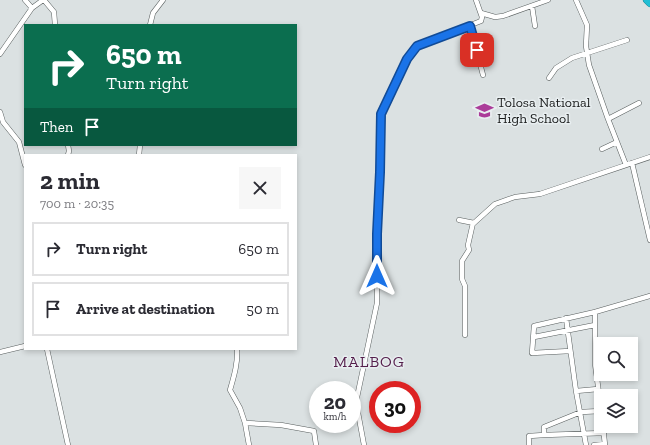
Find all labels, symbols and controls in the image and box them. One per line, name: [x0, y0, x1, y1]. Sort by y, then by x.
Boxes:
pin: [460, 33, 494, 67]
text: 650 m: [106, 38, 182, 71]
icon: arrive: [466, 39, 488, 61]
icon: right: [40, 40, 92, 92]
text: Turn right: [106, 72, 188, 94]
place label: Tolosa National High School: [497, 94, 591, 127]
school or university icon: Tolosa National High School: [474, 100, 494, 120]
icon: arrive: [81, 116, 103, 138]
text: Then: [40, 118, 73, 136]
text: 2 min: [40, 166, 100, 195]
button: close: [239, 167, 281, 209]
text: 700 m · 20:35: [40, 196, 114, 211]
icon: right: [42, 238, 64, 260]
text: Turn right: [76, 240, 147, 258]
text: 650 m: [238, 240, 279, 258]
position arrow: [356, 255, 398, 297]
icon: arrive: [42, 298, 64, 320]
text: Arrive at destination: [76, 300, 215, 318]
text: 50 m: [246, 300, 279, 318]
map controls: [594, 337, 638, 433]
button: search: [594, 337, 638, 381]
district label: MALBOG: [333, 352, 405, 371]
speed limit sign: 30: [369, 381, 421, 433]
button: layers: [594, 389, 638, 433]
text: 20: [324, 390, 346, 414]
text: km/h: [324, 411, 346, 423]

